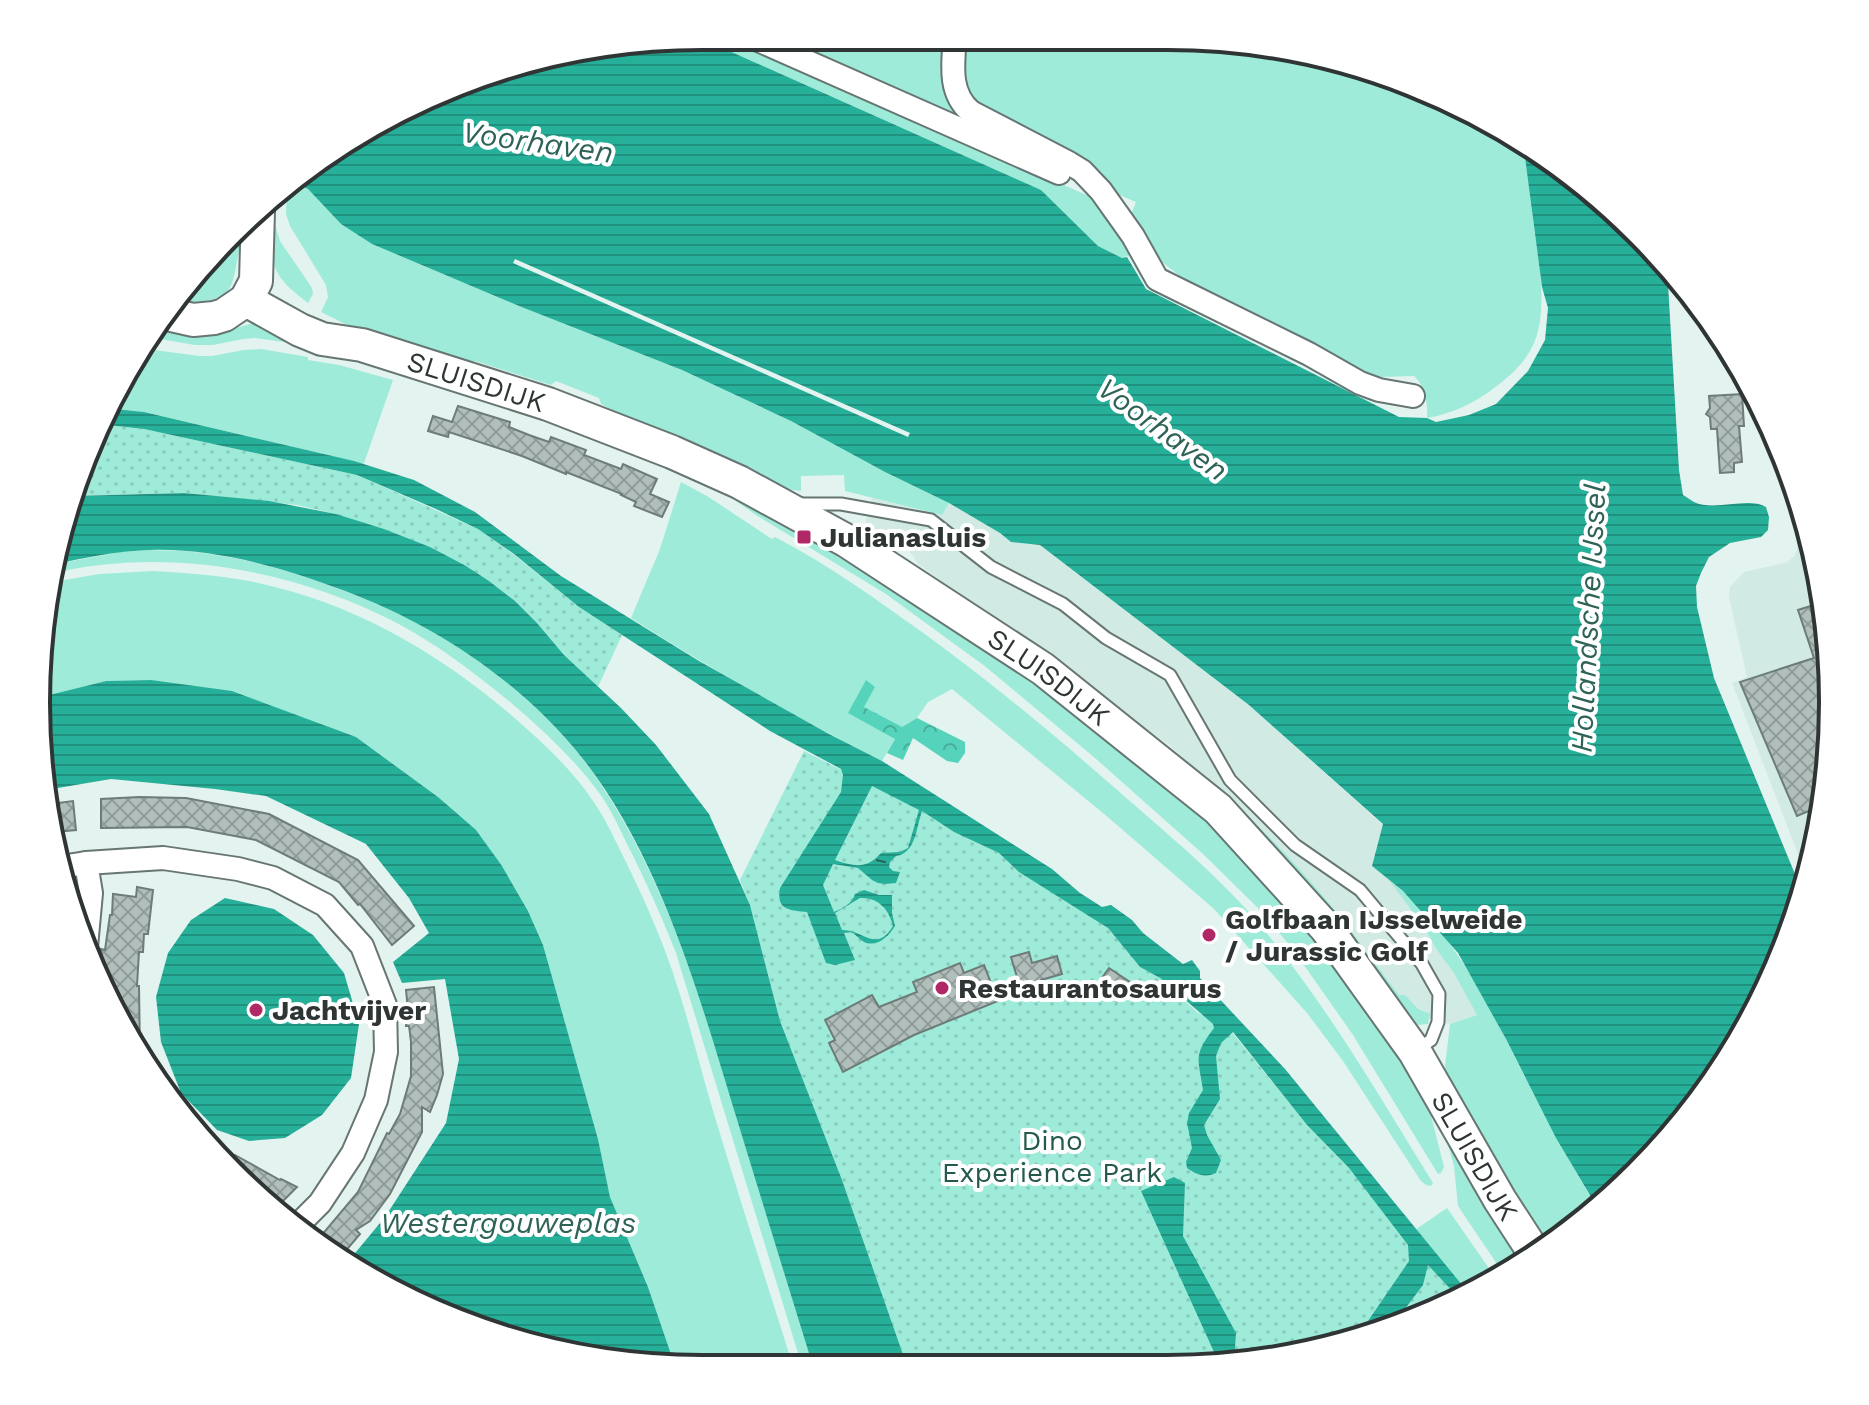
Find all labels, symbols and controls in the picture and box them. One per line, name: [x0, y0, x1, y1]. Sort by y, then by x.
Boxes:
water label: Voorhaven: [460, 114, 616, 170]
street label: SLUISDIJK: [403, 344, 550, 419]
water label: Voorhaven: [1091, 370, 1235, 488]
water label: Hollandsche IJssel: [1563, 482, 1613, 754]
place label: Julianasluis: [820, 521, 986, 554]
marker: Julianasluis: [795, 528, 813, 546]
street label: SLUISDIJK: [982, 621, 1116, 732]
place label: Golfbaan IJsselweide / Jurassic Golf: [1225, 903, 1522, 968]
marker: Golfbaan IJsselweide / Jurassic Golf: [1200, 926, 1218, 944]
place label: Restaurantosaurus: [958, 972, 1221, 1005]
marker: Restaurantosaurus: [933, 979, 951, 997]
place label: Jachtvijver: [272, 994, 426, 1027]
marker: Jachtvijver: [247, 1001, 265, 1019]
street label: SLUISDIJK: [1425, 1086, 1525, 1226]
park label: Dino Experience Park: [942, 1124, 1162, 1189]
water label: Westergouweplas: [380, 1205, 636, 1240]

